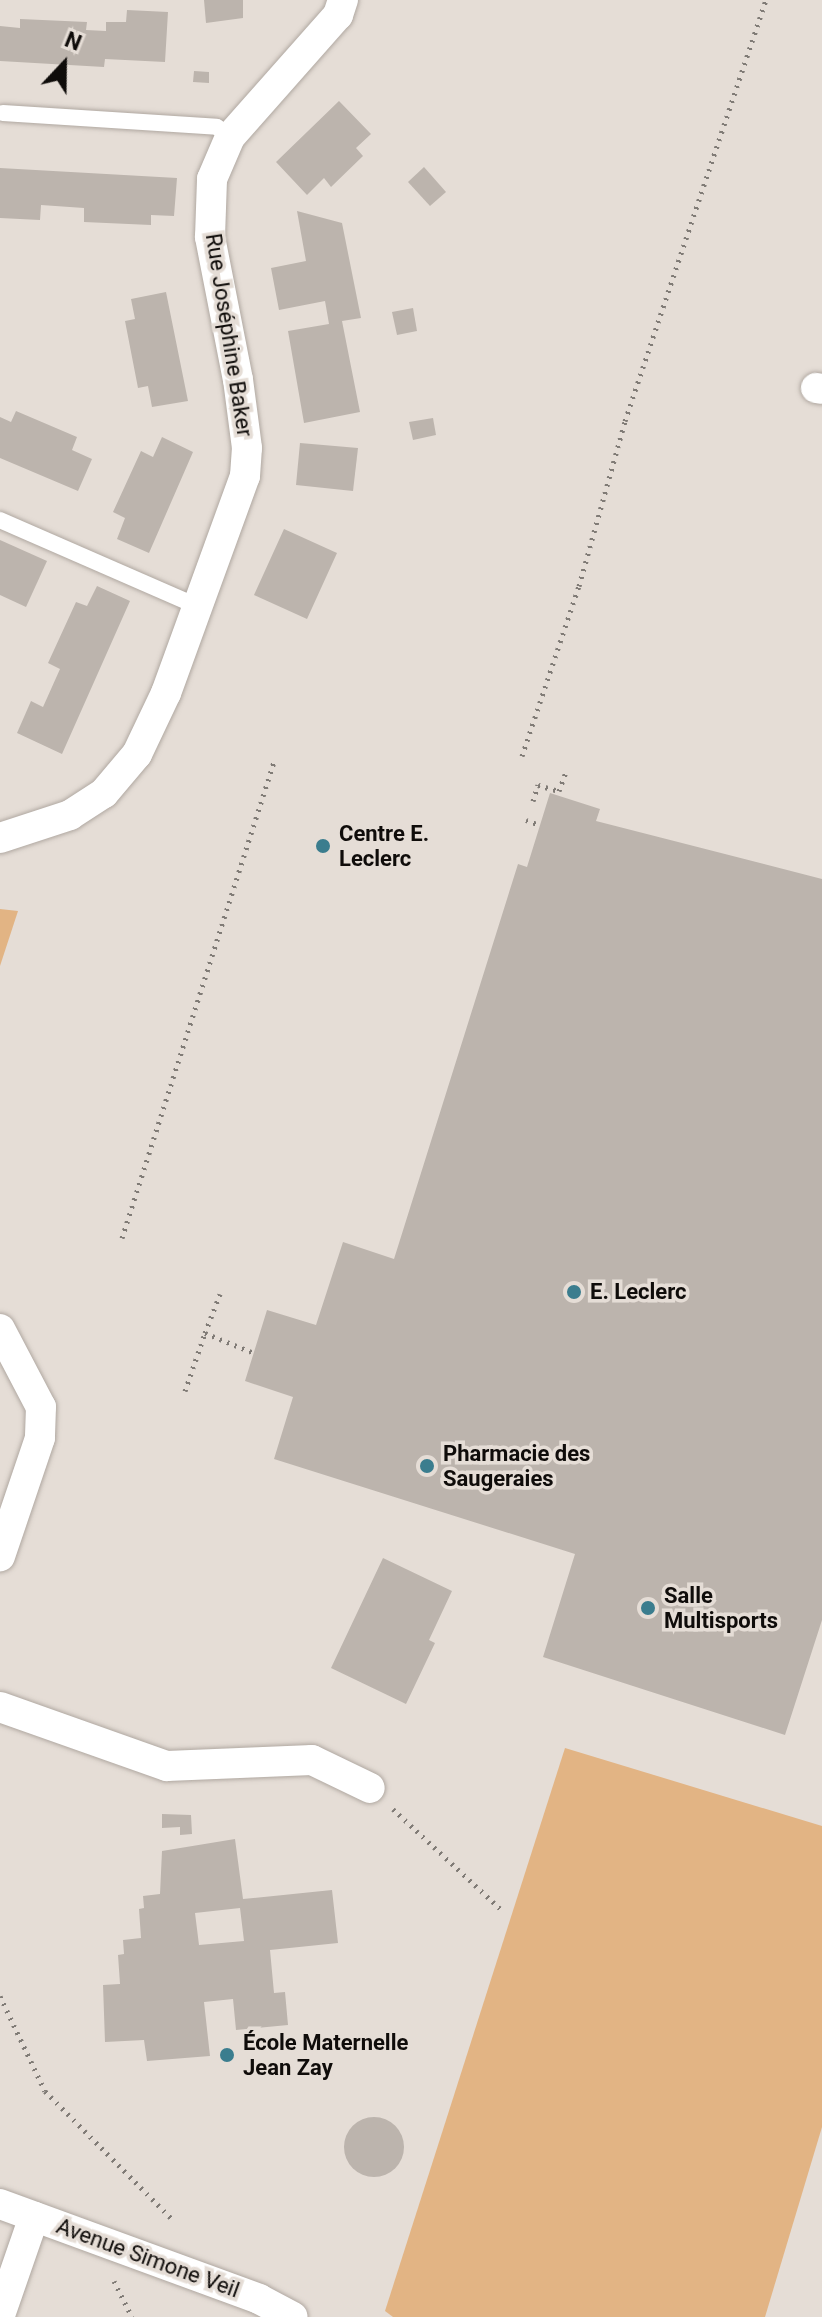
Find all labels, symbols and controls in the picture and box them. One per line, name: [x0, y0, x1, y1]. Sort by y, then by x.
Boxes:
north arrow: [24, 24, 104, 104]
text: N: [61, 27, 85, 56]
street label: Rue Joséphine Baker: [200, 232, 258, 438]
place label: Centre E. Leclerc: [339, 820, 429, 872]
marker: Centre E. Leclerc: [314, 837, 332, 855]
place label: E. Leclerc: [590, 1279, 686, 1305]
marker: E. Leclerc: [565, 1283, 583, 1301]
place label: Pharmacie des Saugeraies: [443, 1440, 590, 1492]
marker: Pharmacie des Saugeraies: [418, 1457, 436, 1475]
place label: Salle Multisports: [664, 1582, 778, 1634]
marker: Salle Multisports: [639, 1599, 657, 1617]
place label: École Maternelle Jean Zay: [243, 2029, 408, 2080]
marker: École Maternelle Jean Zay: [218, 2046, 236, 2064]
street label: Avenue Simone Veil: [53, 2213, 243, 2303]

